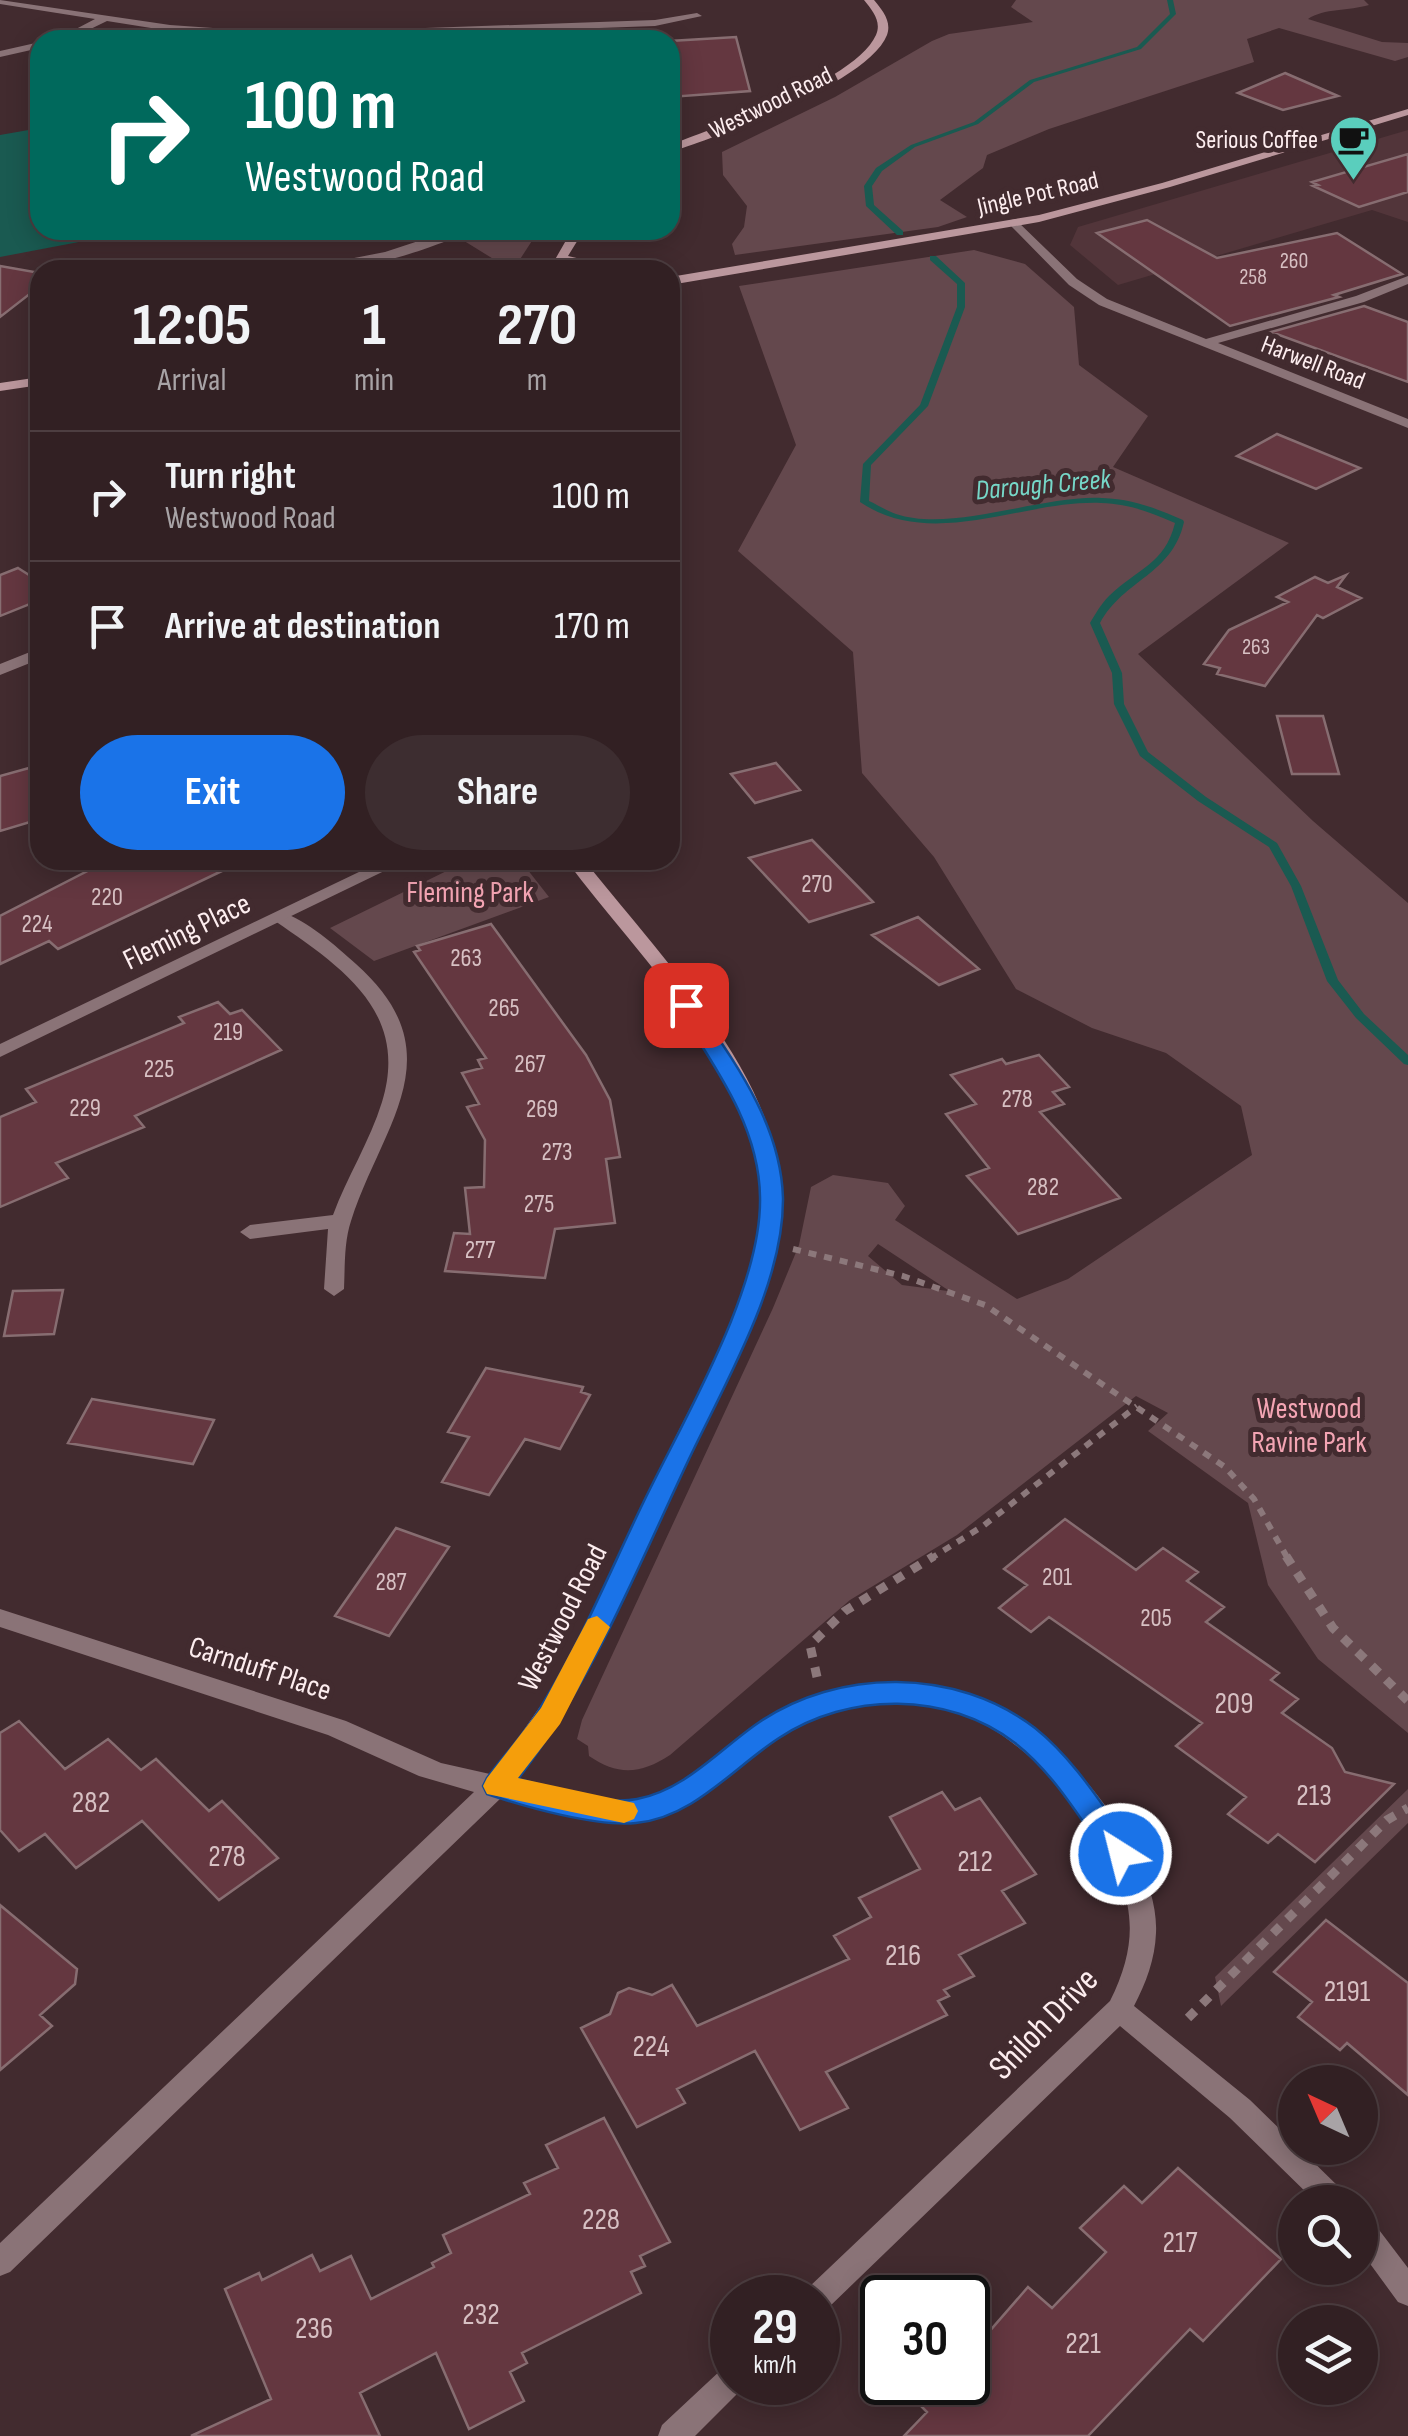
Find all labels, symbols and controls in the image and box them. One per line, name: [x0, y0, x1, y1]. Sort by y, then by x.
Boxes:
street label: Westwood Road: [704, 60, 838, 146]
text: 100 m: [245, 65, 396, 149]
icon: right: [80, 70, 210, 200]
cafe icon: Serious Coffee: [1327, 114, 1379, 182]
place label: Serious Coffee: [1196, 125, 1318, 156]
text: Westwood Road: [245, 150, 485, 205]
street label: Jingle Pot Road: [973, 165, 1102, 223]
house number: 260: [1280, 248, 1308, 275]
house number: 258: [1239, 264, 1267, 291]
text: 12:05: [133, 290, 251, 362]
text: 1: [362, 290, 386, 362]
text: 270: [497, 290, 577, 362]
street label: Harwell Road: [1257, 329, 1369, 397]
text: Arrival: [158, 361, 226, 400]
text: min: [354, 361, 394, 400]
text: m: [527, 361, 547, 400]
text: Turn right: [165, 454, 296, 499]
water label: Darough Creek: [974, 463, 1114, 507]
icon: right: [80, 469, 135, 524]
text: 100 m: [552, 474, 630, 519]
text: Westwood Road: [165, 499, 336, 538]
icon: arrive: [80, 599, 135, 654]
text: Arrive at destination: [165, 604, 440, 649]
text: 170 m: [554, 604, 630, 649]
house number: 263: [1242, 634, 1270, 661]
button: Exit: [80, 735, 345, 850]
button: Share: [365, 735, 630, 850]
house number: 270: [801, 869, 833, 900]
park label: Fleming Park: [406, 875, 534, 911]
house number: 220: [91, 882, 123, 913]
street label: Fleming Place: [117, 886, 257, 978]
house number: 224: [22, 909, 52, 940]
house number: 263: [450, 943, 482, 974]
pin: [644, 963, 729, 1048]
icon: arrive: [659, 978, 714, 1033]
house number: 265: [488, 993, 520, 1024]
house number: 219: [213, 1017, 243, 1048]
house number: 267: [514, 1049, 546, 1080]
house number: 225: [144, 1054, 174, 1085]
house number: 278: [1001, 1084, 1033, 1115]
house number: 229: [69, 1093, 101, 1124]
house number: 269: [526, 1094, 558, 1125]
house number: 273: [542, 1137, 572, 1168]
house number: 282: [1027, 1172, 1059, 1203]
house number: 275: [524, 1189, 554, 1220]
house number: 277: [465, 1235, 495, 1266]
park label: Westwood Ravine Park: [1251, 1391, 1367, 1461]
street label: Westwood Road: [511, 1539, 615, 1697]
house number: 201: [1042, 1562, 1072, 1593]
house number: 287: [375, 1567, 407, 1598]
house number: 205: [1140, 1603, 1172, 1634]
street label: Carnduff Place: [184, 1629, 336, 1709]
house number: 209: [1214, 1686, 1254, 1722]
house number: 213: [1296, 1778, 1332, 1814]
house number: 282: [72, 1785, 110, 1821]
position arrow: [1069, 1802, 1173, 1906]
house number: 278: [208, 1839, 246, 1875]
house number: 212: [957, 1844, 993, 1880]
house number: 216: [885, 1938, 921, 1974]
street label: Shiloh Drive: [980, 1959, 1108, 2089]
house number: 2191: [1324, 1974, 1371, 2010]
house number: 224: [632, 2029, 670, 2065]
north arrow: [1278, 2065, 1378, 2165]
map controls: [1278, 2065, 1378, 2405]
button: search: [1278, 2185, 1378, 2285]
house number: 228: [582, 2202, 620, 2238]
house number: 217: [1163, 2225, 1197, 2261]
speed limit sign: 30: [860, 2275, 990, 2405]
house number: 232: [462, 2297, 500, 2333]
text: 29: [752, 2298, 798, 2358]
button: layers: [1278, 2305, 1378, 2405]
house number: 236: [295, 2311, 333, 2347]
house number: 221: [1065, 2326, 1101, 2362]
text: km/h: [753, 2350, 797, 2381]

